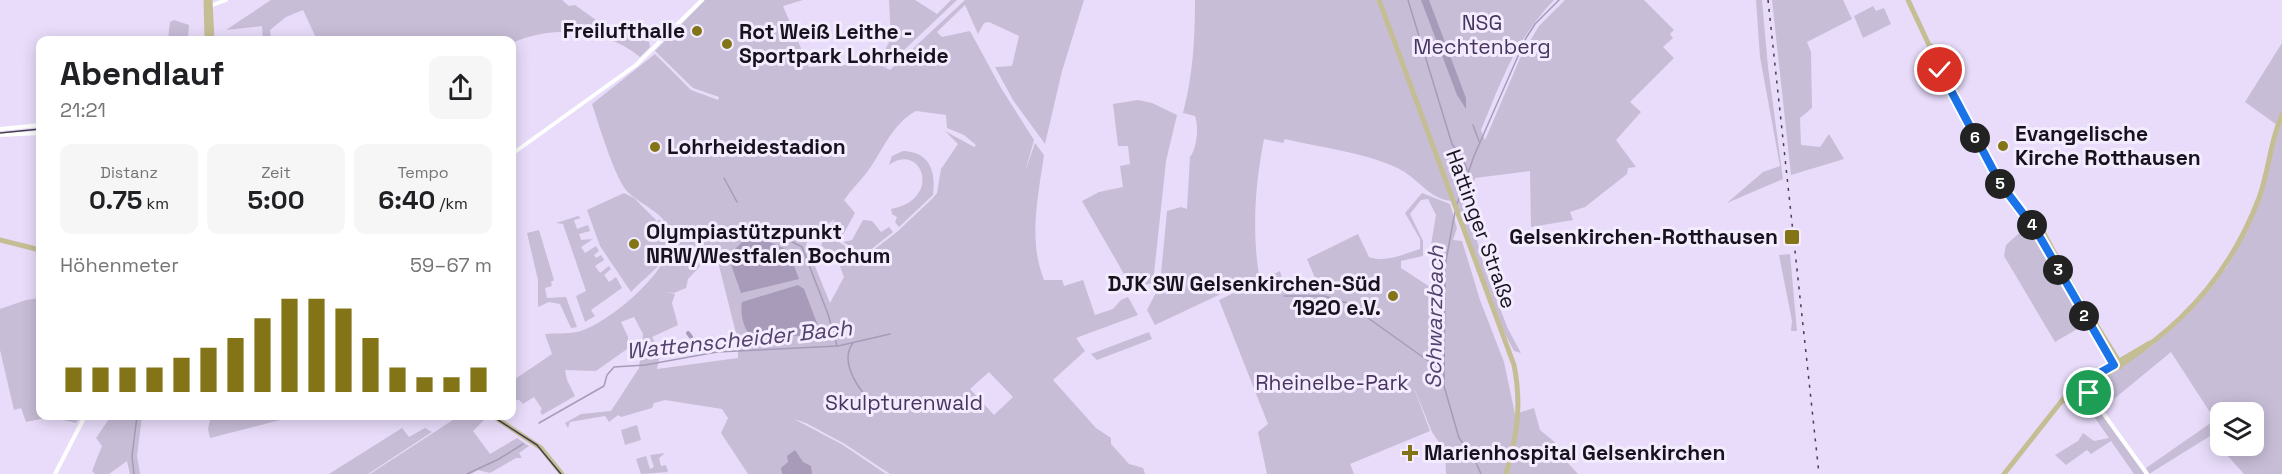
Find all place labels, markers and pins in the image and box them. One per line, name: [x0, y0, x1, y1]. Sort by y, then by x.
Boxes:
place label: Freilufthalle: [563, 17, 685, 44]
place label: Rot Weiß Leithe - Sportpark Lohrheide: [739, 18, 949, 69]
marker: Freilufthalle: [690, 24, 704, 38]
marker: Rot Weiß Leithe - Sportpark Lohrheide: [720, 37, 734, 51]
pin: [1914, 44, 1965, 95]
place label: Evangelische Kirche Rotthausen: [2015, 120, 2201, 171]
pin: 6: [1960, 123, 1990, 153]
place label: Lohrheidestadion: [667, 133, 846, 160]
marker: Evangelische Kirche Rotthausen: [1996, 139, 2010, 153]
marker: Lohrheidestadion: [648, 140, 662, 154]
pin: 5: [1985, 169, 2015, 199]
pin: 4: [2017, 210, 2047, 240]
place label: Olympiastützpunkt NRW/Westfalen Bochum: [646, 218, 890, 269]
place label: Gelsenkirchen-Rotthausen: [1509, 223, 1778, 250]
marker: Gelsenkirchen-Rotthausen: [1783, 228, 1801, 246]
marker: Olympiastützpunkt NRW/Westfalen Bochum: [627, 237, 641, 251]
pin: 3: [2043, 255, 2073, 285]
place label: DJK SW Gelsenkirchen-Süd 1920 e.V.: [1107, 270, 1381, 321]
marker: DJK SW Gelsenkirchen-Süd 1920 e.V.: [1386, 289, 1400, 303]
pin: 2: [2069, 301, 2099, 331]
pin: [2063, 367, 2114, 418]
place label: Marienhospital Gelsenkirchen: [1424, 439, 1725, 466]
marker: Marienhospital Gelsenkirchen: [1401, 444, 1419, 462]

